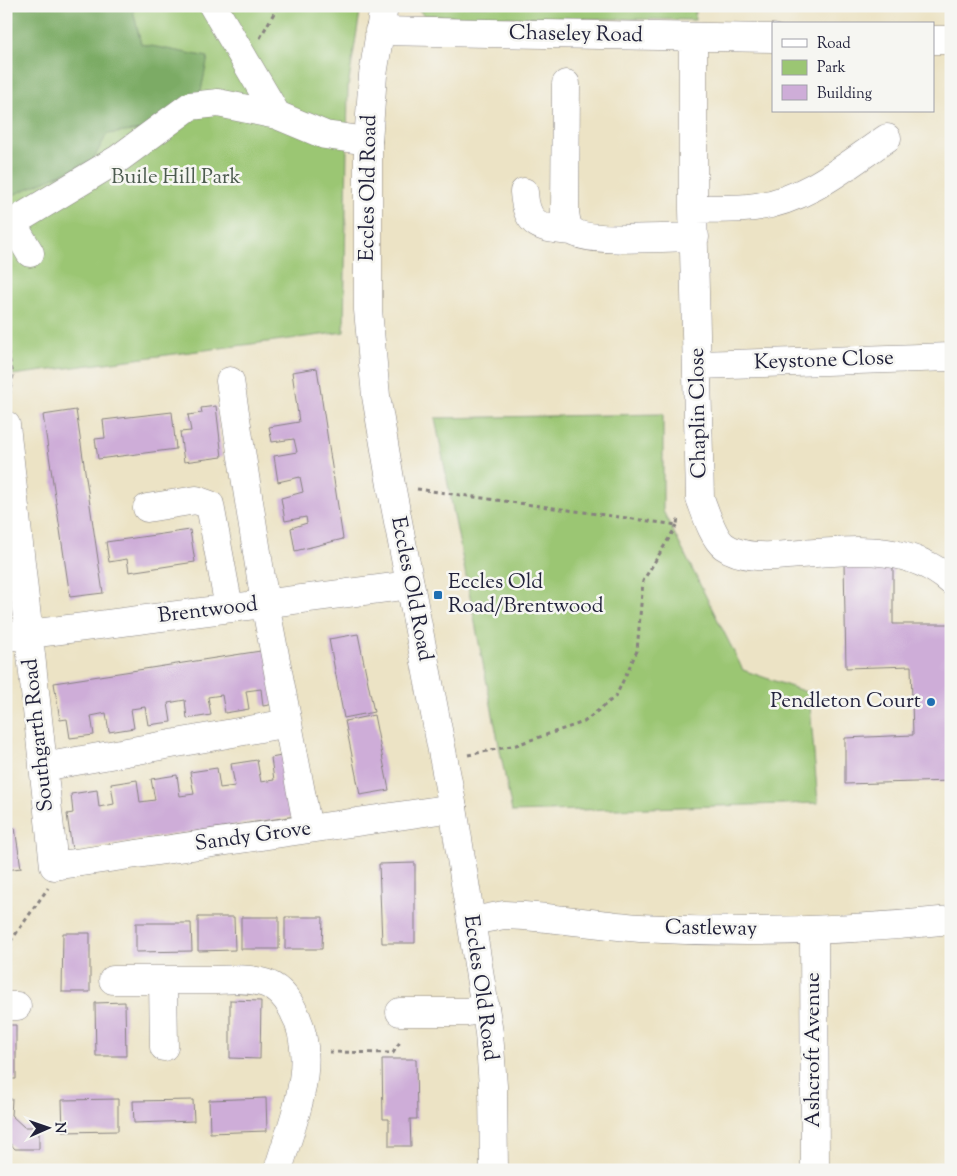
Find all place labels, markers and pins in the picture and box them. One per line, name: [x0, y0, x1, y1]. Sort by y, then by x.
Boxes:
place label: Eccles Old Road/Brentwood: [448, 568, 604, 622]
marker: Eccles Old Road/Brentwood: [432, 589, 444, 601]
place label: Pendleton Court: [770, 687, 921, 717]
marker: Pendleton Court: [925, 696, 937, 708]

